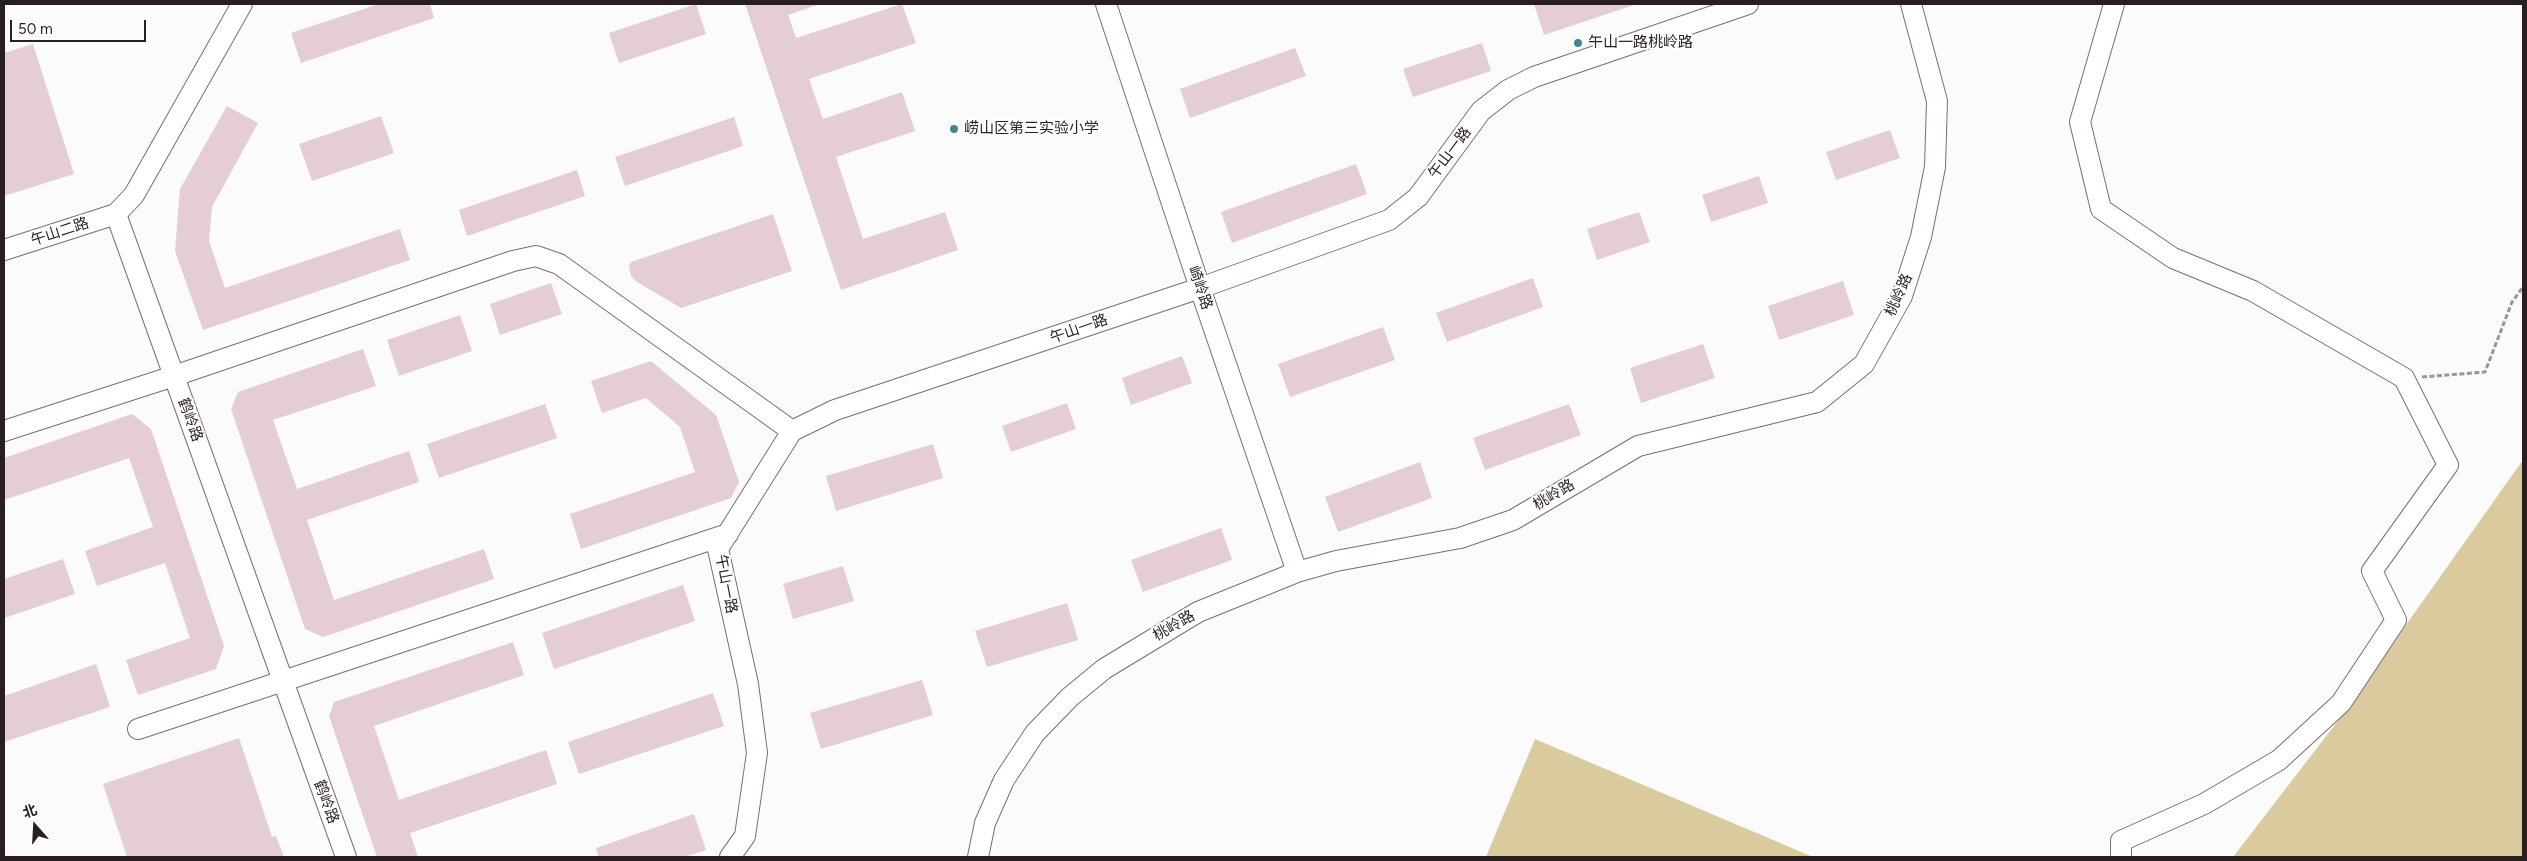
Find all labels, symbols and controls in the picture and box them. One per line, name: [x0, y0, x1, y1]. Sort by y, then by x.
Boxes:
scale bar: [12, 10, 149, 42]
text: 50 m: [18, 20, 53, 38]
place label: 午山一路桃岭路: [1588, 34, 1693, 52]
marker: 午山一路桃岭路: [1572, 37, 1584, 49]
place label: 崂山区第三实验小学: [964, 120, 1099, 138]
marker: 崂山区第三实验小学: [948, 123, 960, 135]
street label: 午山一路: [1425, 124, 1475, 182]
street label: 午山二路: [29, 214, 91, 250]
street label: 崎岭路: [1184, 264, 1216, 312]
street label: 桃岭路: [1882, 271, 1916, 319]
street label: 午山一路: [1048, 311, 1110, 347]
street label: 鹤岭路: [174, 396, 206, 444]
street label: 桃岭路: [1530, 476, 1578, 514]
street label: 午山一路: [711, 553, 741, 615]
street label: 桃岭路: [1150, 607, 1198, 645]
street label: 鹤岭路: [310, 778, 342, 826]
north arrow: [10, 801, 60, 851]
text: 北: [21, 801, 39, 822]

